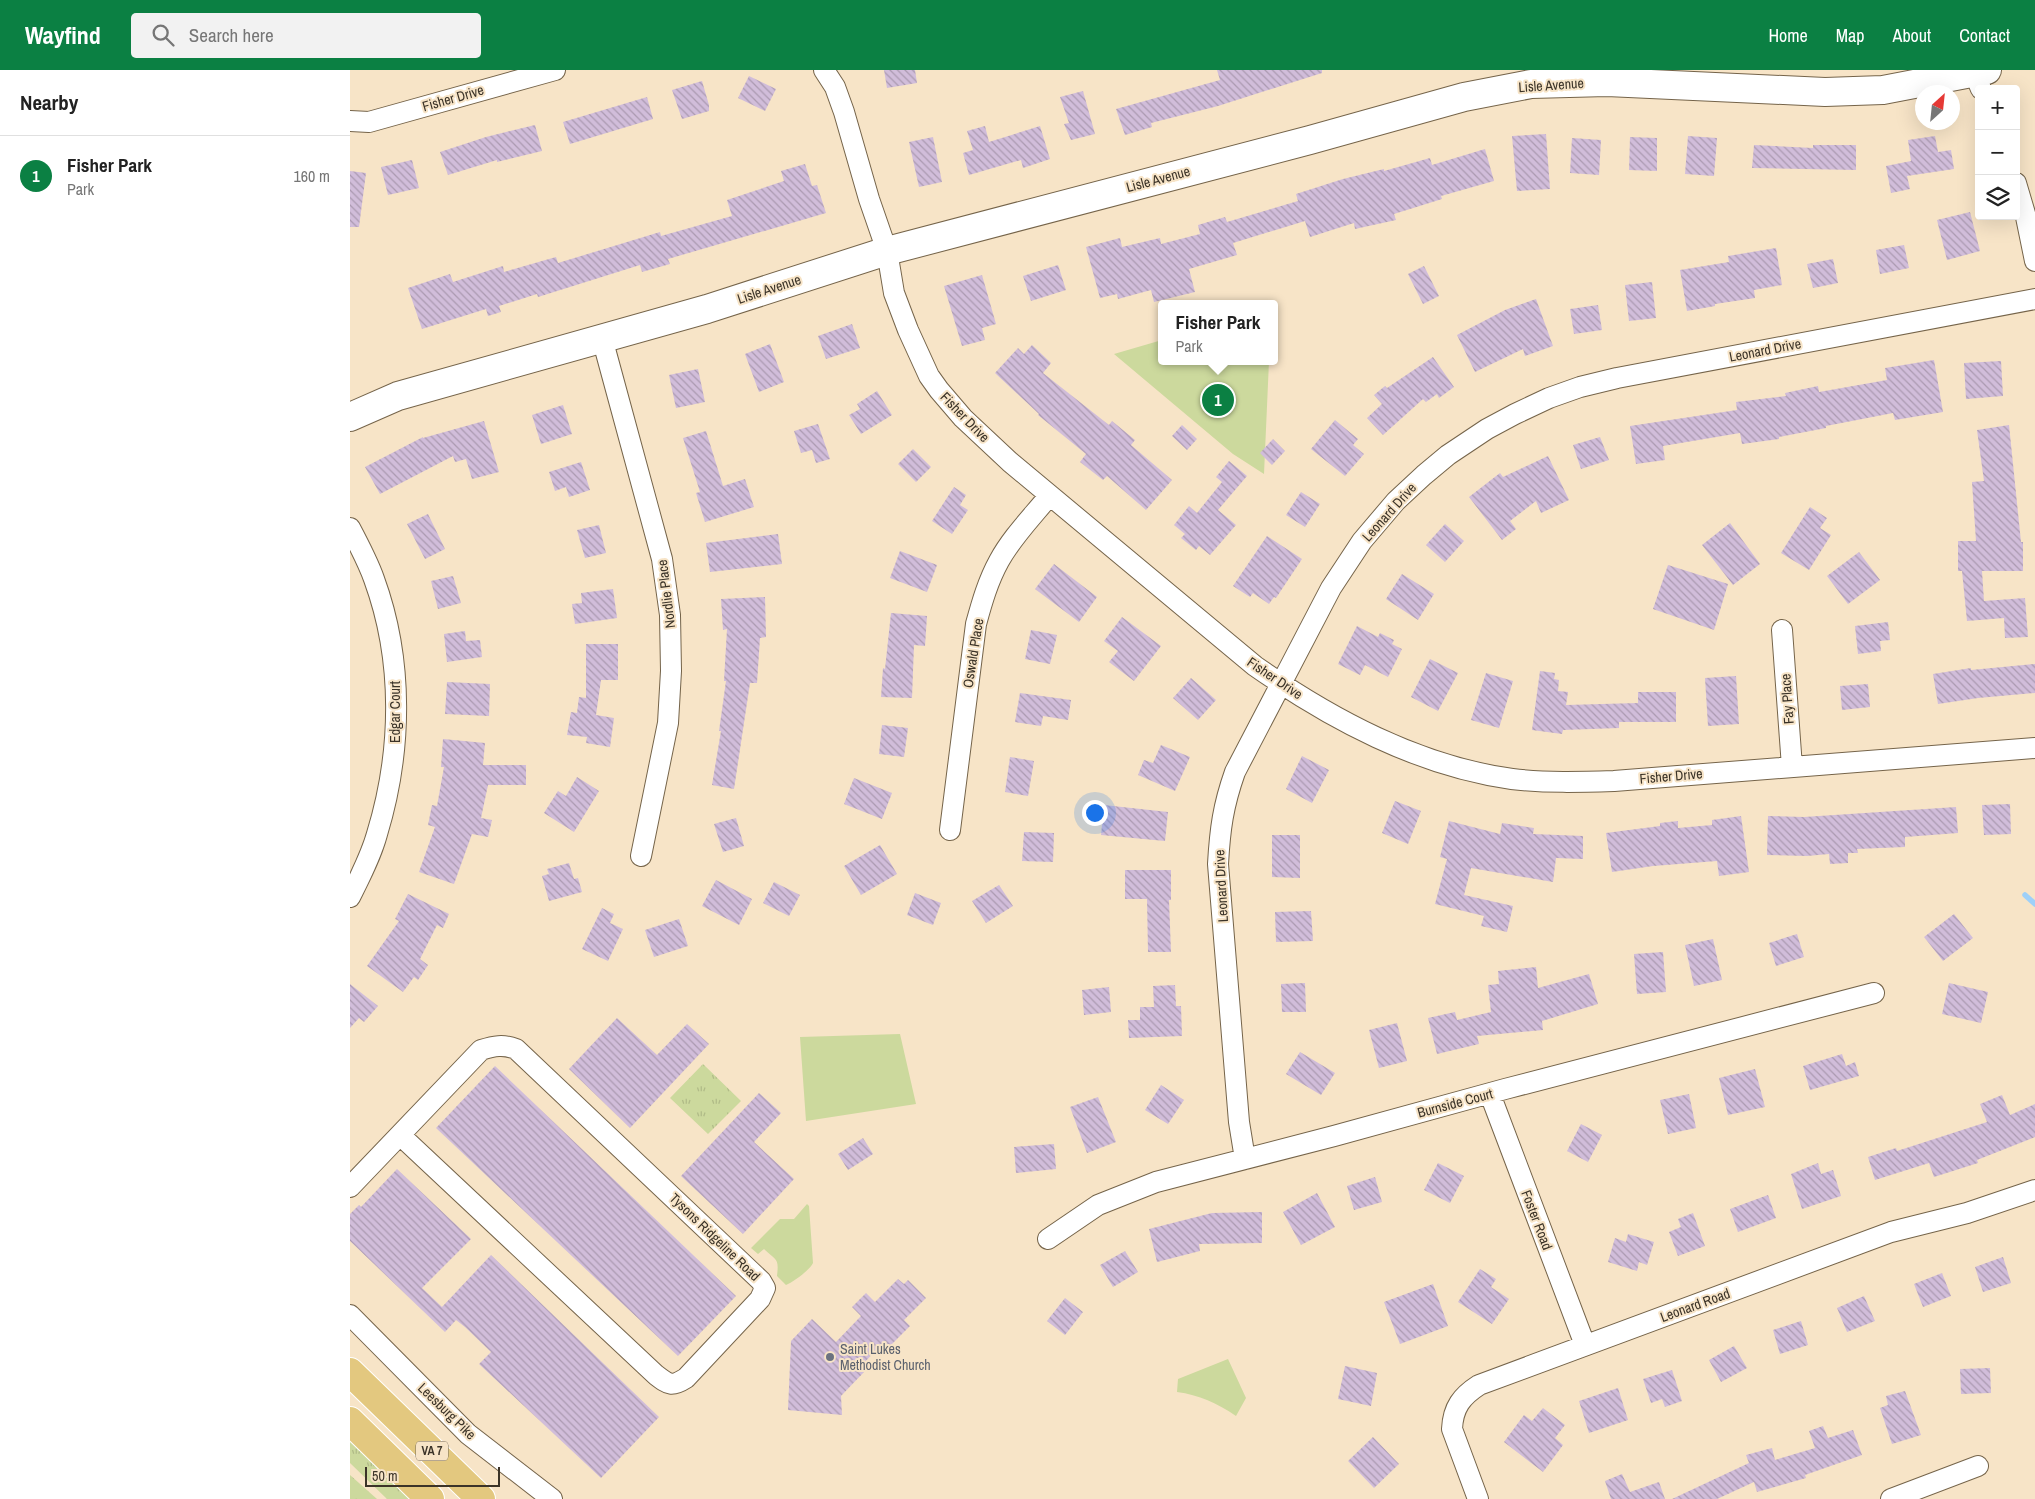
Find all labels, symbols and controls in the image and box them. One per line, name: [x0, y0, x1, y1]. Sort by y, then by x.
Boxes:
search box: [131, 13, 481, 58]
text: Wayfind: [25, 19, 101, 51]
icon: search: [149, 21, 177, 49]
text: Search here: [189, 22, 274, 48]
text: Home: [1768, 23, 1808, 48]
text: Map: [1836, 23, 1865, 48]
text: About: [1893, 23, 1931, 48]
text: Contact: [1959, 23, 2010, 48]
street label: Lisle Avenue: [1518, 74, 1584, 96]
street label: Fisher Drive: [420, 81, 486, 115]
north arrow: [1915, 85, 1960, 130]
map controls: [1975, 85, 2020, 220]
button: +: [1975, 85, 2020, 130]
text: Nearby: [20, 88, 78, 117]
button: −: [1975, 130, 2020, 175]
text: Fisher Park: [67, 152, 152, 178]
street label: Lisle Avenue: [1124, 162, 1192, 196]
text: 1: [32, 165, 40, 187]
text: 160 m: [294, 165, 330, 187]
button: layers: [1975, 175, 2020, 220]
text: Park: [67, 178, 94, 200]
street label: Lisle Avenue: [735, 270, 803, 308]
popup: [1158, 300, 1278, 365]
text: Fisher Park: [1176, 309, 1260, 335]
street label: Leonard Drive: [1728, 334, 1802, 366]
text: Park: [1176, 335, 1203, 357]
pin: 1: [1202, 381, 1234, 419]
street label: Fisher Drive: [937, 388, 993, 446]
street label: Leonard Drive: [1358, 479, 1420, 545]
street label: Nordlie Place: [653, 559, 679, 629]
street label: Oswald Place: [959, 617, 987, 689]
street label: Fisher Drive: [1244, 653, 1306, 703]
street label: Fay Place: [1776, 673, 1798, 725]
street label: Edgar Court: [386, 681, 404, 743]
street label: Fisher Drive: [1639, 764, 1703, 788]
your location: [1082, 800, 1108, 826]
street label: Leonard Drive: [1210, 849, 1232, 923]
street label: Burnside Court: [1415, 1084, 1495, 1122]
street label: Foster Road: [1517, 1188, 1557, 1252]
street label: Tysons Ridgeline Road: [666, 1189, 764, 1285]
street label: Leonard Road: [1658, 1284, 1732, 1326]
place label: Saint Lukes Methodist Church: [840, 1340, 931, 1374]
marker: Saint Lukes Methodist Church: [824, 1351, 836, 1363]
street label: Leesburg Pike: [414, 1379, 480, 1443]
road number: VA 7: [416, 1442, 448, 1460]
scale bar: [365, 1464, 500, 1487]
text: 50 m: [372, 1467, 398, 1485]

